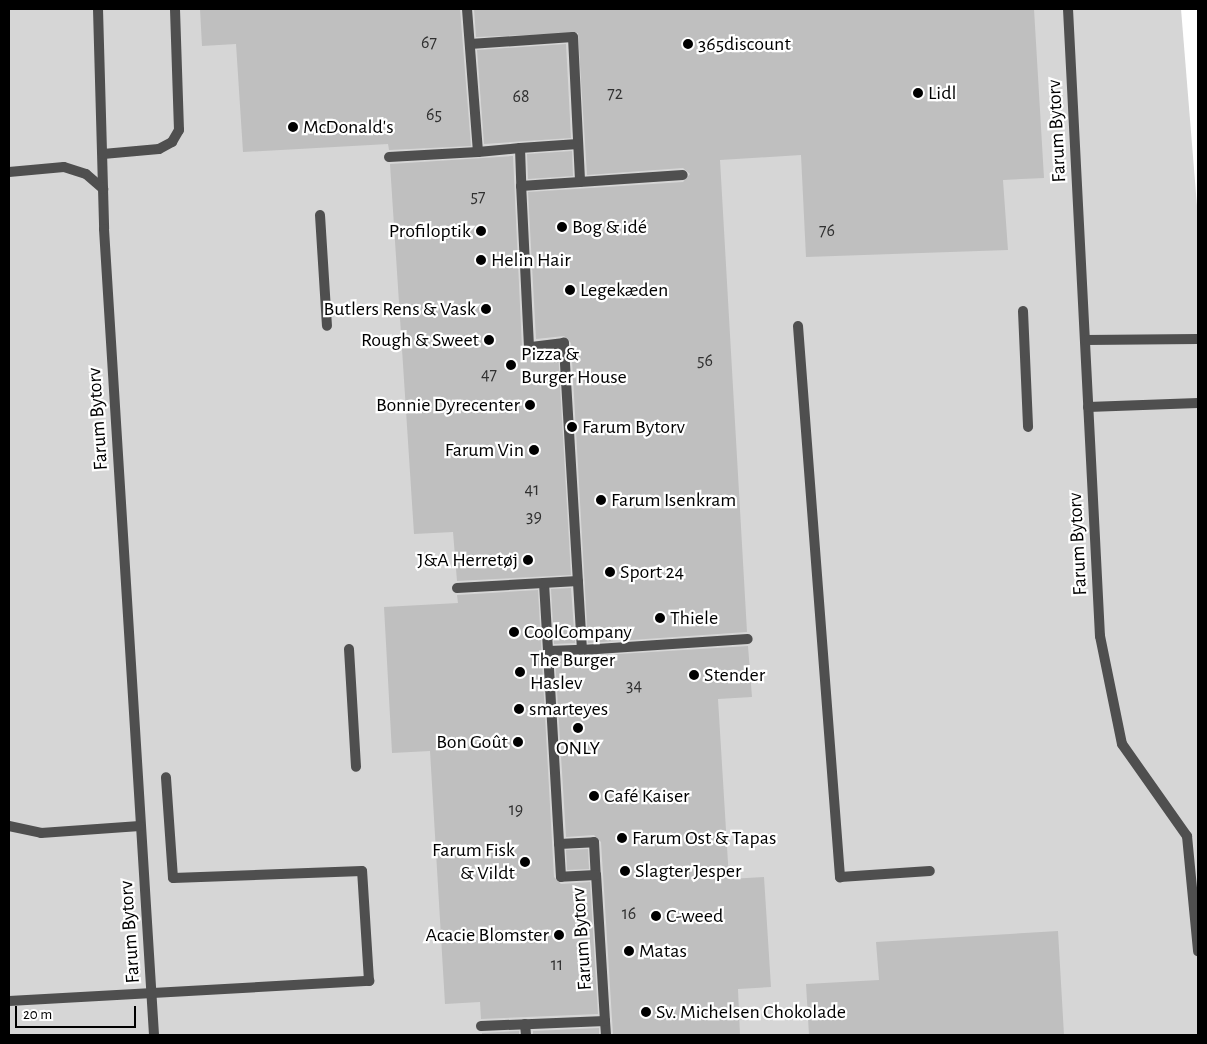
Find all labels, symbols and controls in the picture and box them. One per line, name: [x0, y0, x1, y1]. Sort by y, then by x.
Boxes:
house number: 67: [421, 32, 437, 54]
place label: 365discount: [698, 32, 791, 56]
marker: 365discount: [682, 38, 694, 50]
street label: Farum Bytorv: [1042, 79, 1072, 183]
place label: Lidl: [928, 81, 956, 105]
house number: 72: [607, 83, 623, 105]
house number: 68: [513, 86, 529, 108]
marker: Lidl: [912, 87, 924, 99]
house number: 65: [426, 104, 442, 126]
place label: McDonald's: [303, 115, 394, 139]
marker: McDonald's: [287, 121, 299, 133]
house number: 57: [470, 186, 486, 208]
place label: Bog & idé: [572, 215, 647, 239]
place label: Profiloptik: [389, 219, 471, 243]
house number: 76: [819, 220, 835, 242]
marker: Bog & idé: [556, 221, 568, 233]
marker: Profiloptik: [475, 225, 487, 237]
place label: Helin Hair: [491, 248, 571, 272]
marker: Helin Hair: [475, 254, 487, 266]
place label: Legekæden: [580, 278, 668, 302]
marker: Legekæden: [564, 284, 576, 296]
place label: Butlers Rens & Vask: [324, 297, 476, 321]
marker: Butlers Rens & Vask: [480, 303, 492, 315]
place label: Rough & Sweet: [361, 328, 479, 352]
marker: Rough & Sweet: [483, 334, 495, 346]
place label: Pizza & Burger House: [521, 342, 627, 389]
house number: 56: [697, 350, 713, 372]
marker: Pizza & Burger House: [505, 359, 517, 371]
house number: 47: [481, 364, 497, 386]
street label: Farum Bytorv: [82, 367, 114, 471]
place label: Bonnie Dyrecenter: [376, 393, 520, 417]
marker: Bonnie Dyrecenter: [524, 399, 536, 411]
place label: Farum Bytorv: [582, 415, 685, 439]
marker: Farum Bytorv: [566, 421, 578, 433]
place label: Farum Vin: [445, 438, 524, 462]
marker: Farum Vin: [528, 444, 540, 456]
house number: 41: [525, 479, 539, 501]
place label: Farum Isenkram: [611, 488, 736, 512]
street label: Farum Bytorv: [1063, 492, 1093, 596]
marker: Farum Isenkram: [595, 494, 607, 506]
house number: 39: [526, 506, 542, 528]
place label: J&A Herretøj: [417, 548, 518, 572]
marker: J&A Herretøj: [522, 554, 534, 566]
place label: Sport 24: [620, 560, 684, 584]
marker: Sport 24: [604, 566, 616, 578]
place label: Thiele: [670, 606, 718, 630]
marker: Thiele: [654, 612, 666, 624]
place label: CoolCompany: [524, 620, 632, 644]
marker: CoolCompany: [508, 626, 520, 638]
place label: The Burger Haslev: [530, 648, 615, 695]
place label: Stender: [704, 663, 765, 687]
marker: The Burger Haslev: [514, 666, 526, 678]
marker: Stender: [688, 669, 700, 681]
house number: 34: [626, 675, 642, 697]
place label: smarteyes: [529, 697, 608, 721]
marker: smarteyes: [513, 703, 525, 715]
marker: ONLY: [572, 722, 584, 734]
place label: Bon Goût: [436, 730, 508, 754]
marker: Bon Goût: [512, 736, 524, 748]
place label: ONLY: [556, 736, 600, 760]
place label: Café Kaiser: [604, 784, 690, 808]
marker: Café Kaiser: [588, 790, 600, 802]
house number: 19: [509, 799, 523, 821]
place label: Farum Ost & Tapas: [632, 826, 776, 850]
marker: Farum Ost & Tapas: [616, 832, 628, 844]
place label: Farum Fisk & Vildt: [432, 838, 515, 885]
marker: Farum Fisk & Vildt: [519, 856, 531, 868]
place label: Slagter Jesper: [635, 859, 742, 883]
marker: Slagter Jesper: [619, 865, 631, 877]
street label: Farum Bytorv: [114, 880, 146, 984]
street label: Farum Bytorv: [566, 887, 598, 991]
house number: 16: [622, 903, 636, 925]
place label: C-weed: [666, 904, 723, 928]
marker: C-weed: [650, 910, 662, 922]
place label: Acacie Blomster: [426, 923, 549, 947]
marker: Acacie Blomster: [553, 929, 565, 941]
place label: Matas: [639, 939, 687, 963]
marker: Matas: [623, 945, 635, 957]
house number: 11: [551, 954, 563, 976]
scale bar: [18, 996, 139, 1028]
place label: Sv. Michelsen Chokolade: [656, 1000, 846, 1024]
marker: Sv. Michelsen Chokolade: [640, 1006, 652, 1018]
text: 20 m: [23, 1007, 52, 1022]

